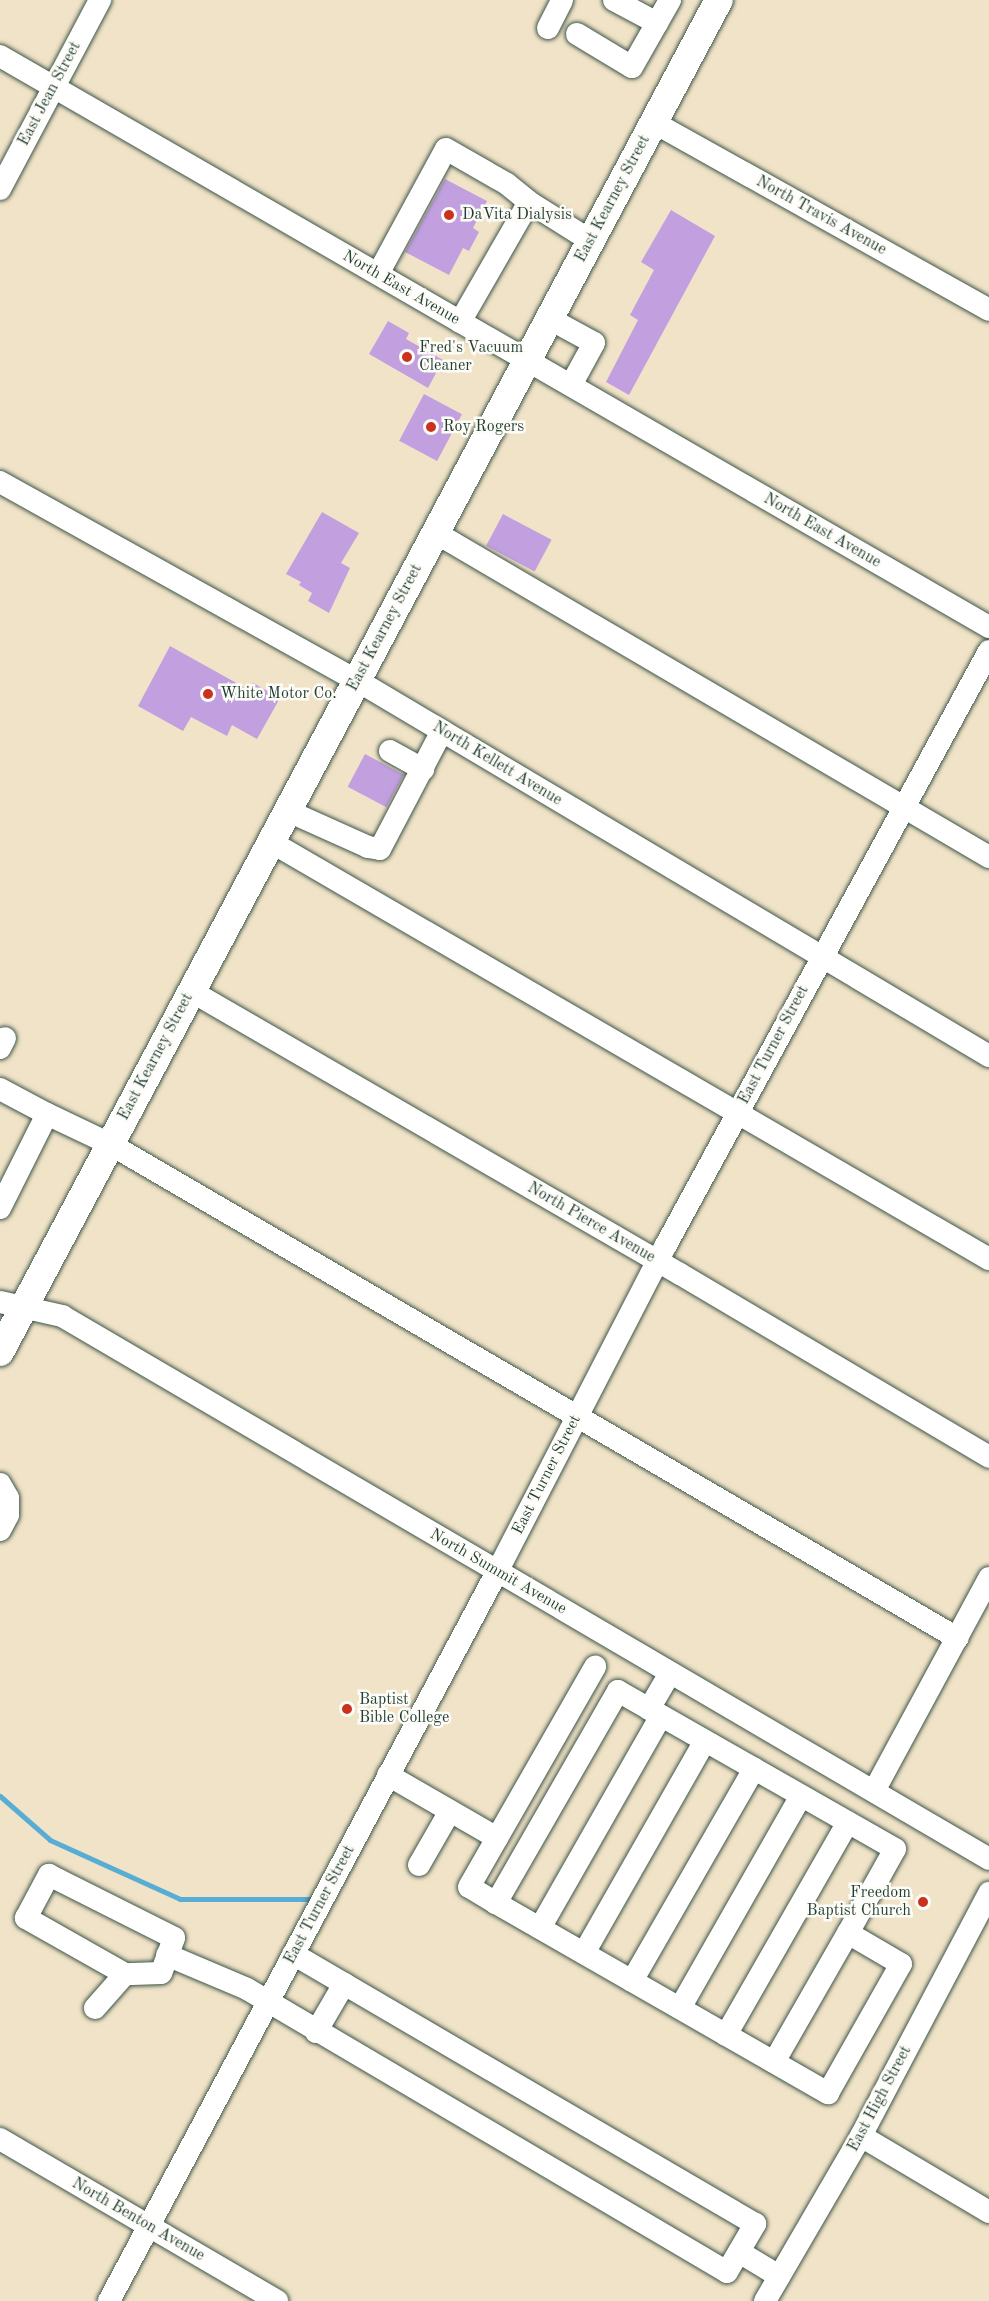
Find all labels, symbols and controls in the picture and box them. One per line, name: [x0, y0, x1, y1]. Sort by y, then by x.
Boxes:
street label: East Jean Street: [14, 39, 86, 149]
street label: East Kearney Street: [571, 132, 655, 266]
street label: North Travis Avenue: [752, 172, 890, 260]
place label: DaVita Dialysis: [462, 205, 572, 225]
marker: DaVita Dialysis: [440, 206, 458, 224]
street label: North East Avenue: [339, 247, 463, 329]
place label: Fred's Vacuum Cleaner: [419, 338, 523, 376]
marker: Fred's Vacuum Cleaner: [400, 350, 414, 364]
place label: Roy Rogers: [443, 417, 524, 437]
marker: Roy Rogers: [424, 420, 438, 434]
street label: North East Avenue: [760, 490, 884, 572]
street label: East Kearney Street: [343, 561, 427, 695]
place label: White Motor Co.: [220, 684, 337, 704]
marker: White Motor Co.: [201, 687, 215, 701]
street label: North Kellett Avenue: [429, 718, 565, 810]
street label: East Turner Street: [735, 982, 813, 1108]
street label: East Kearney Street: [114, 990, 198, 1124]
street label: North Pierce Avenue: [524, 1179, 658, 1267]
street label: East Turner Street: [508, 1412, 586, 1538]
street label: North Summit Avenue: [426, 1525, 570, 1619]
place label: Baptist Bible College: [359, 1690, 449, 1728]
marker: Baptist Bible College: [340, 1702, 354, 1716]
street label: East Turner Street: [281, 1842, 359, 1968]
place label: Freedom Baptist Church: [807, 1883, 911, 1921]
marker: Freedom Baptist Church: [916, 1895, 930, 1909]
street label: East High Street: [844, 2043, 916, 2155]
street label: North Benton Avenue: [68, 2174, 208, 2266]

